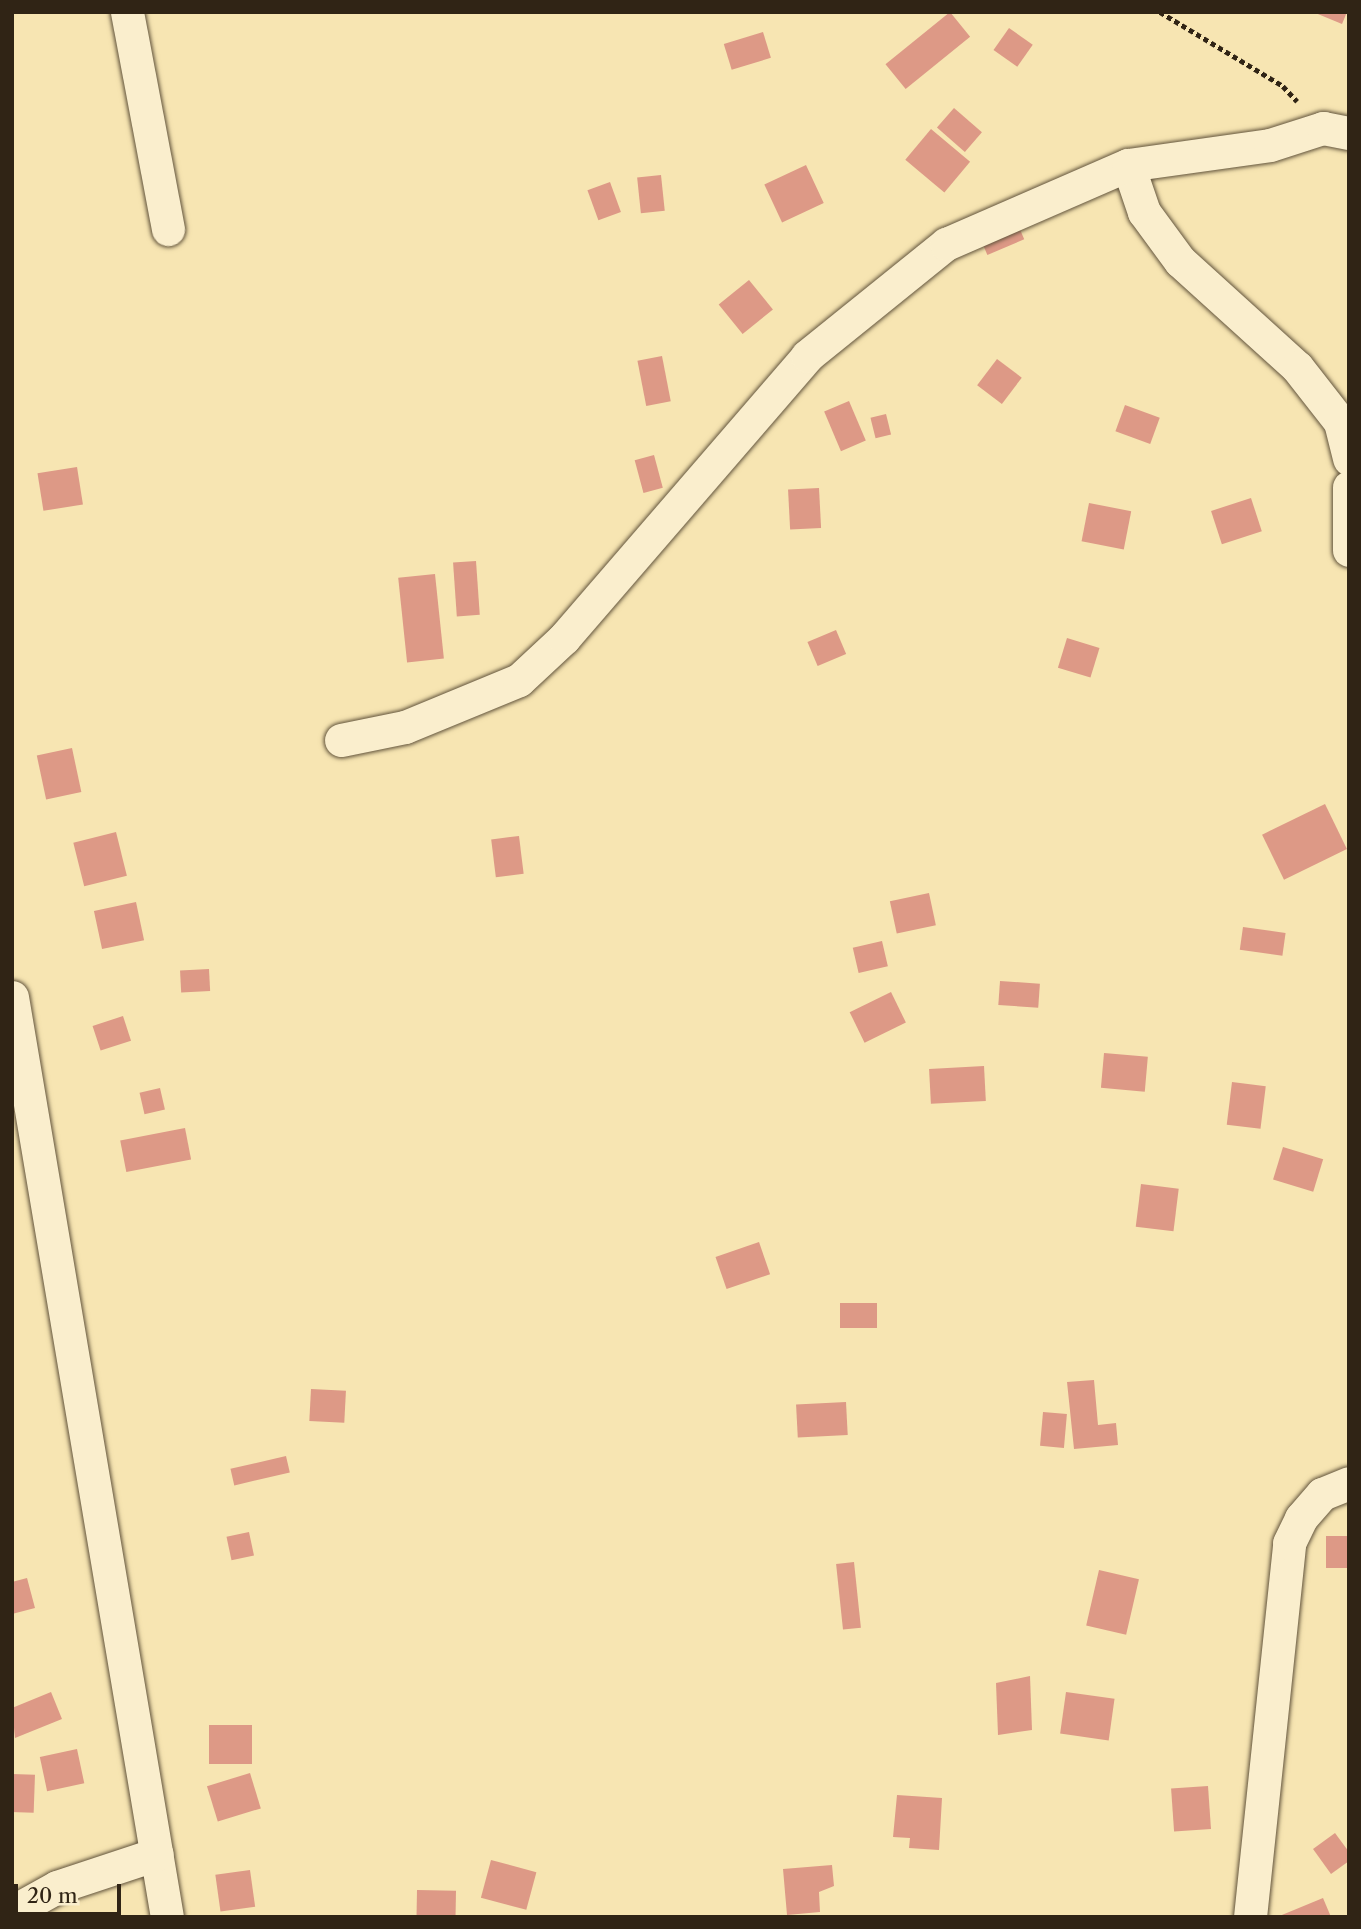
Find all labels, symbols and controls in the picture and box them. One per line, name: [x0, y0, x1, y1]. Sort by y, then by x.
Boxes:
scale bar: [18, 1870, 124, 1914]
text: 20 m: [27, 1883, 78, 1908]

